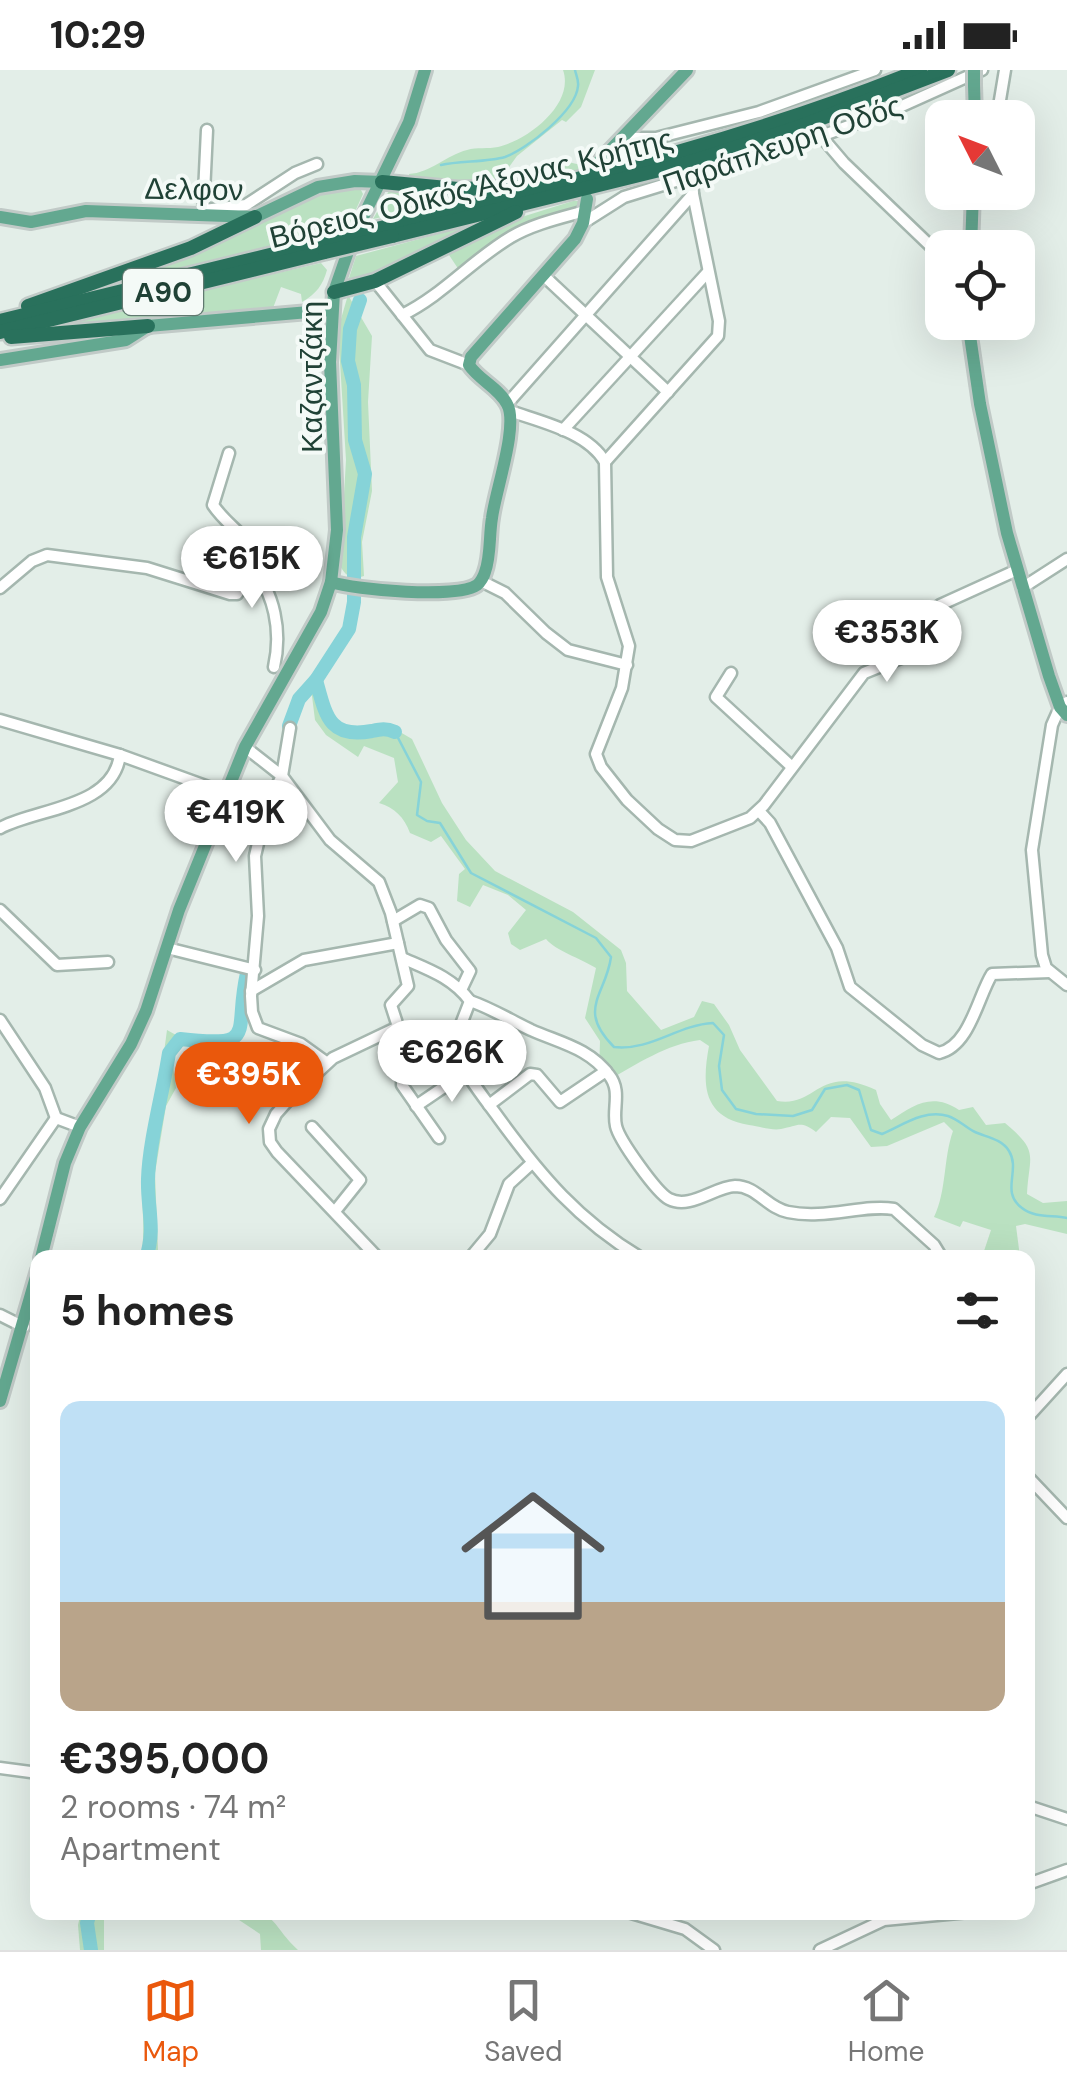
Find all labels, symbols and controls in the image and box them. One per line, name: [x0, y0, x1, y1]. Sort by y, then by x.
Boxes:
text: 10:29: [50, 10, 146, 60]
street label: Παράπλευρη Οδός: [657, 86, 907, 204]
north arrow: [925, 100, 1035, 210]
map controls: [925, 100, 1035, 340]
street label: Βόρειος Οδικός Άξονας Κρήτης: [265, 119, 677, 257]
street label: Δελφον: [144, 169, 244, 209]
button: locate: [925, 230, 1035, 340]
road number: Α90: [123, 269, 203, 315]
street label: Καζαντζάκη: [292, 301, 331, 453]
pin: €615K: [182, 526, 322, 611]
text: €615K: [203, 537, 301, 579]
pin: €353K: [817, 600, 957, 685]
text: €353K: [835, 611, 939, 653]
pin: €419K: [166, 780, 306, 865]
text: €419K: [187, 791, 285, 833]
pin: €626K: [382, 1020, 522, 1105]
text: €626K: [400, 1031, 504, 1073]
pin: €395K: [179, 1042, 319, 1127]
text: €395K: [197, 1053, 301, 1095]
text: 5 homes: [60, 1283, 235, 1338]
icon: filters: [950, 1283, 1005, 1338]
icon: home: [443, 1466, 623, 1646]
text: €395,000: [60, 1731, 269, 1786]
text: 2 rooms · 74 m²: [60, 1786, 286, 1828]
text: Apartment: [60, 1828, 221, 1870]
tab: Map: [143, 1973, 199, 2070]
tab: Saved: [484, 1973, 563, 2070]
tab: Home: [848, 1973, 924, 2070]

